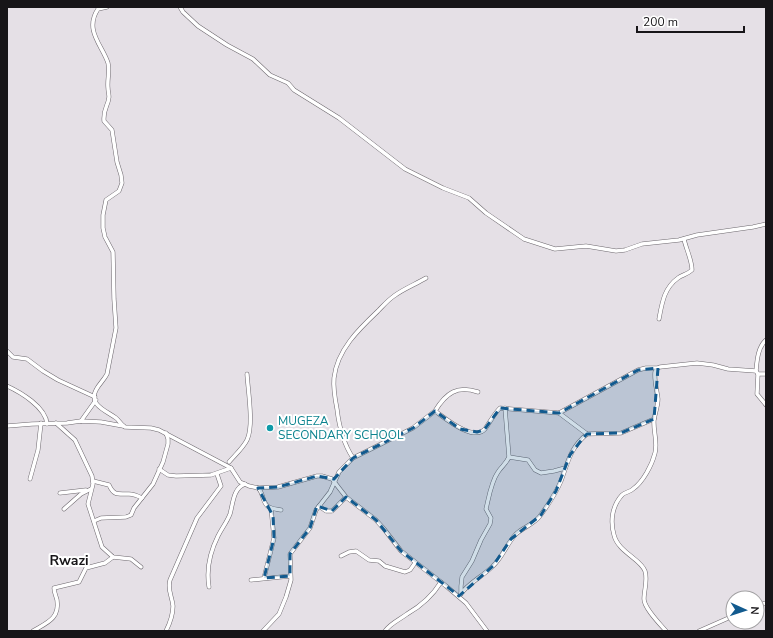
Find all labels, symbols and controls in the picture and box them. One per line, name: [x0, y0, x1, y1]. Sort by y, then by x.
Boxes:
scale bar: [637, 8, 744, 34]
text: 200 m: [643, 14, 678, 30]
place label: MUGEZA SECONDARY SCHOOL: [278, 413, 404, 443]
marker: MUGEZA SECONDARY SCHOOL: [265, 423, 275, 433]
district label: Rwazi: [49, 551, 89, 570]
north arrow: [725, 590, 765, 630]
text: N: [747, 606, 762, 615]

